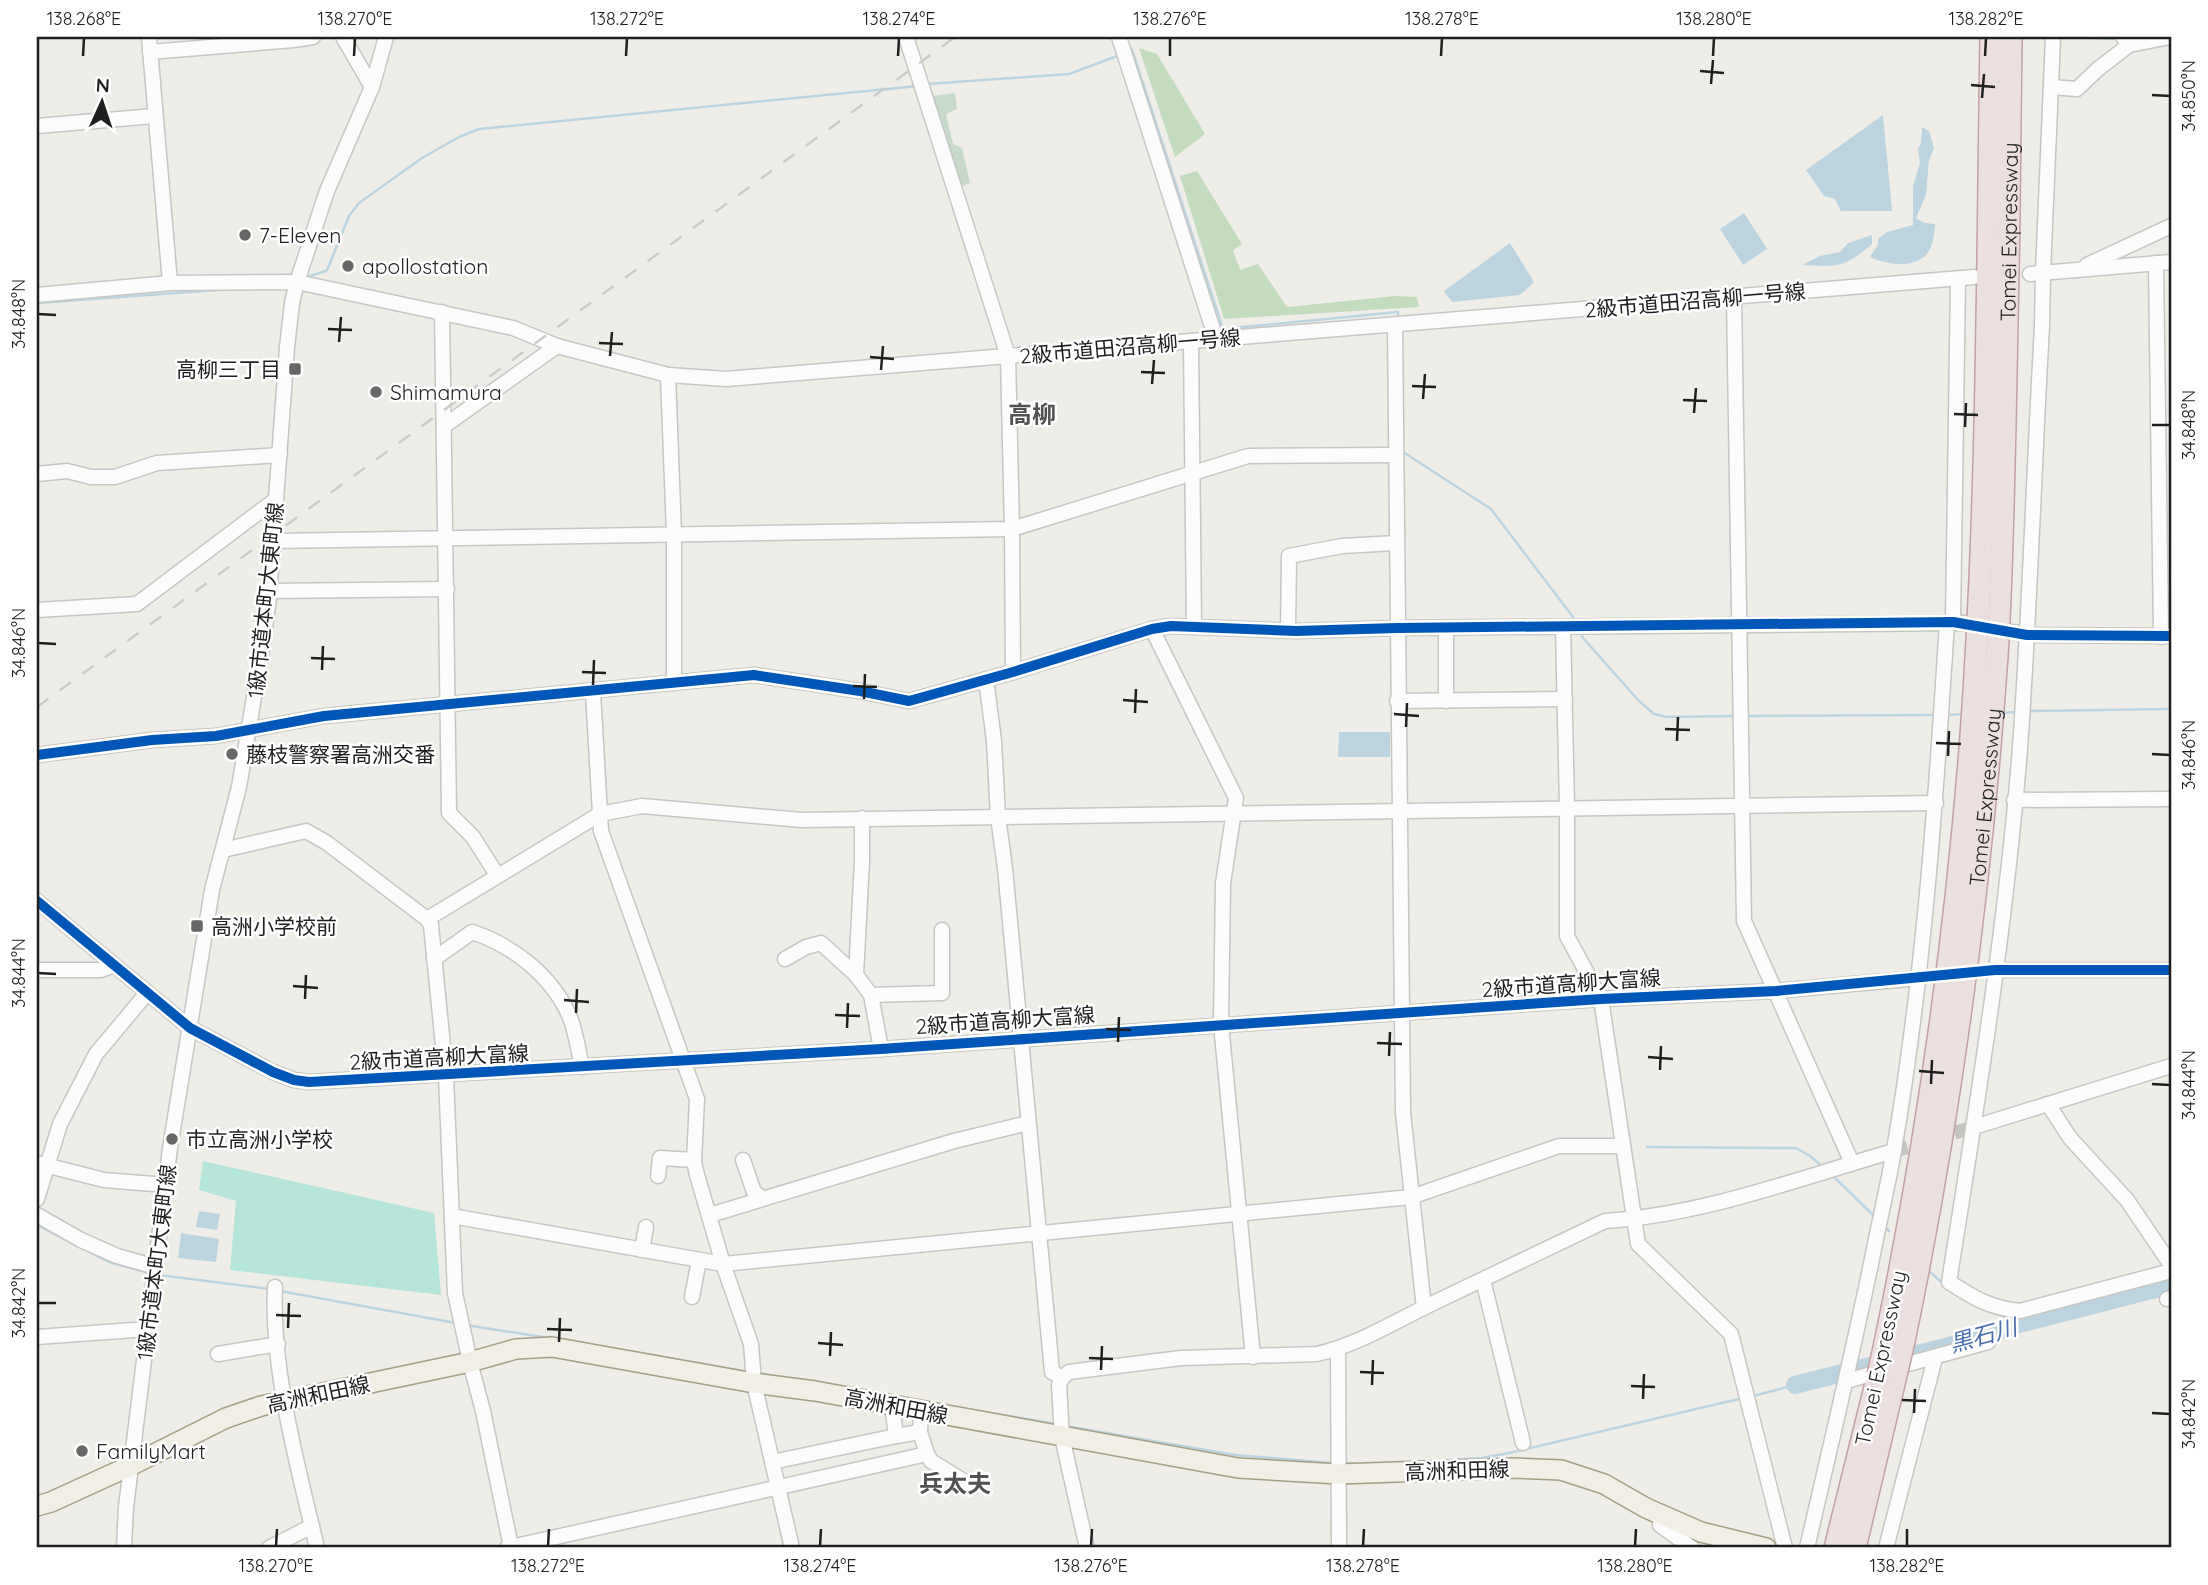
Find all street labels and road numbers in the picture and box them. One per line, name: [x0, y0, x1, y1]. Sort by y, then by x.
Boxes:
street label: Tomei Expressway: [1994, 142, 2023, 322]
street label: 2級市道田沼高柳一号線: [1583, 277, 1807, 323]
street label: 2級市道田沼高柳一号線: [1018, 323, 1242, 369]
street label: 1級市道本町大東町線: [242, 501, 288, 699]
street label: Tomei Expressway: [1963, 707, 2006, 888]
street label: 2級市道高柳大富線: [1480, 964, 1662, 1002]
street label: 2級市道高柳大富線: [914, 1001, 1096, 1039]
street label: 2級市道高柳大富線: [349, 1039, 529, 1075]
street label: 1級市道本町大東町線: [131, 1163, 181, 1361]
street label: Tomei Expressway: [1849, 1268, 1911, 1448]
street label: 高洲和田線: [264, 1370, 372, 1418]
street label: 高洲和田線: [842, 1383, 950, 1429]
street label: 高洲和田線: [1404, 1455, 1510, 1485]

